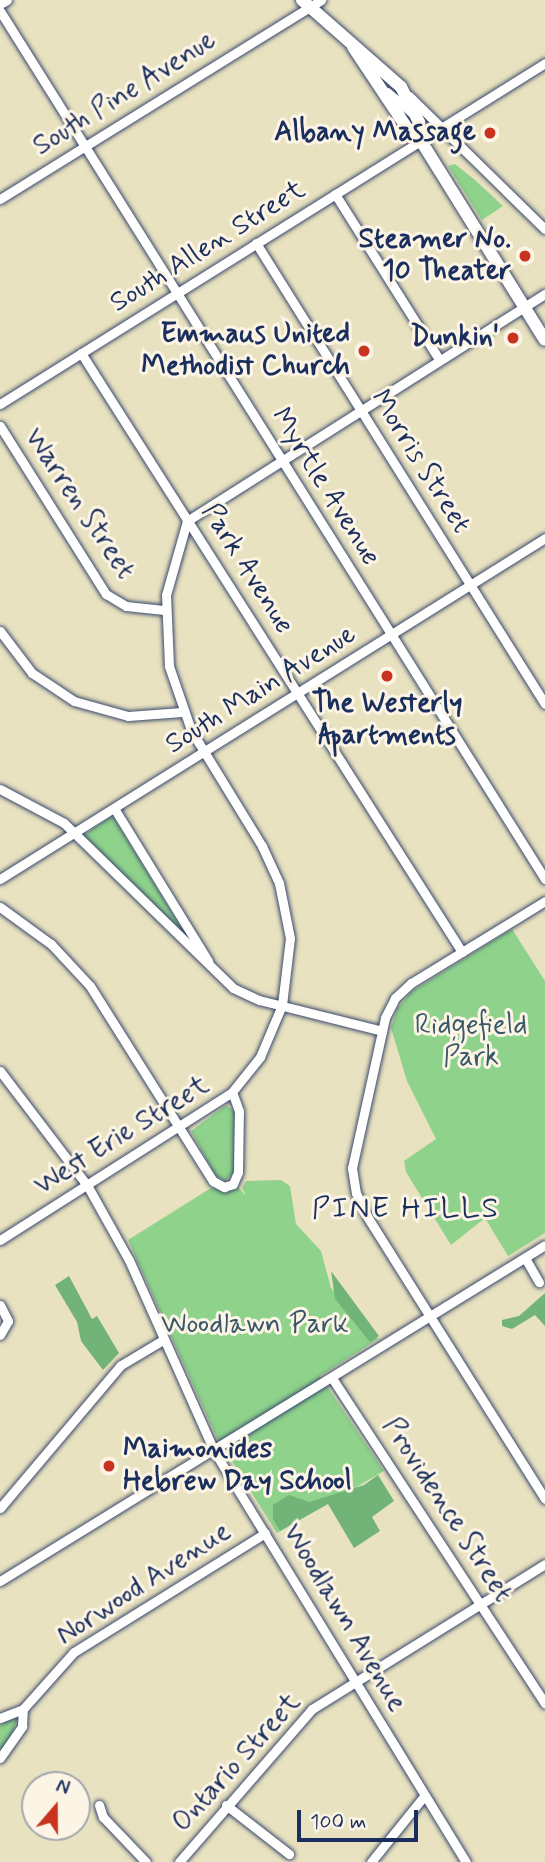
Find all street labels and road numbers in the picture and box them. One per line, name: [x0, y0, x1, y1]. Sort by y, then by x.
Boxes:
street label: South Pine Avenue: [25, 23, 225, 165]
street label: South Allen Street: [104, 174, 312, 320]
street label: Morris Street: [361, 382, 479, 542]
street label: Myrtle Avenue: [262, 400, 388, 574]
street label: Warren Street: [15, 420, 143, 588]
street label: Park Avenue: [193, 496, 301, 642]
street label: South Main Avenue: [157, 616, 365, 764]
street label: West Erie Street: [28, 1069, 216, 1203]
street label: Providence Street: [373, 1409, 521, 1611]
street label: Norwood Avenue: [54, 1517, 234, 1651]
street label: Woodlawn Avenue: [274, 1517, 414, 1719]
street label: Ontario Street: [166, 1686, 308, 1840]

